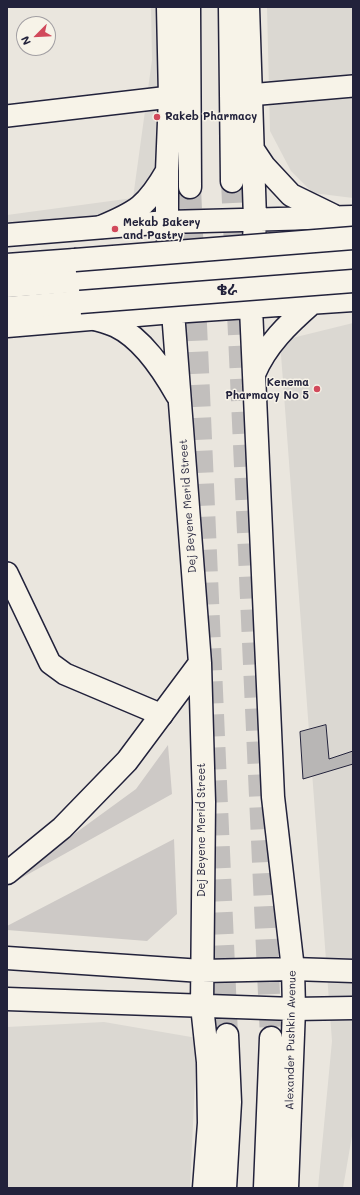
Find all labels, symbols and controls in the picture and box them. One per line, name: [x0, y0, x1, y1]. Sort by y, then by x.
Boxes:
north arrow: [16, 16, 56, 56]
text: N: [17, 34, 34, 48]
place label: Rakeb Pharmacy: [165, 110, 257, 124]
marker: Rakeb Pharmacy: [152, 112, 162, 122]
place label: Mekab Bakery and Pastry: [123, 216, 200, 242]
marker: Mekab Bakery and Pastry: [110, 224, 120, 234]
district label: ቄራ: [217, 281, 237, 299]
place label: Kenema Pharmacy No 5: [225, 376, 309, 402]
marker: Kenema Pharmacy No 5: [312, 384, 322, 394]
street label: Dej Beyene Merid Street: [177, 439, 199, 573]
street label: Dej Beyene Merid Street: [195, 763, 209, 897]
street label: Alexander Pushkin Avenue: [283, 970, 299, 1110]

